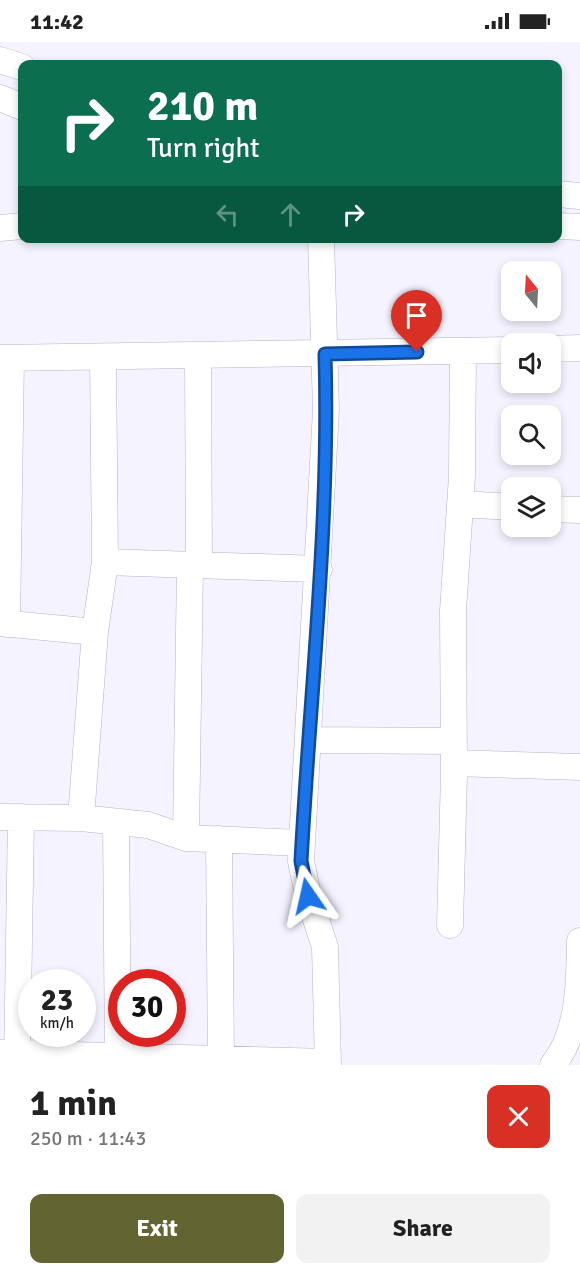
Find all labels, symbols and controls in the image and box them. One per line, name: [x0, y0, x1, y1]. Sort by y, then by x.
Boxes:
text: 11:42: [30, 8, 84, 35]
text: 210 m: [147, 81, 258, 132]
icon: right: [48, 84, 126, 162]
text: Turn right: [147, 132, 260, 165]
icon: left: [211, 198, 244, 231]
icon: ahead: [274, 198, 307, 231]
icon: right: [337, 198, 370, 231]
north arrow: [501, 261, 561, 321]
map controls: [501, 261, 561, 537]
pin: [391, 290, 442, 352]
icon: arrive: [400, 299, 433, 332]
button: sound: [501, 333, 561, 393]
button: search: [501, 405, 561, 465]
button: layers: [501, 477, 561, 537]
position arrow: [276, 864, 340, 928]
speed limit sign: 30: [108, 969, 186, 1047]
text: 23: [41, 982, 73, 1019]
text: km/h: [40, 1014, 74, 1032]
text: 1 min: [30, 1081, 117, 1126]
button: close: [487, 1085, 550, 1148]
text: 250 m · 11:43: [30, 1126, 146, 1151]
button: Exit: [30, 1194, 284, 1263]
button: Share: [296, 1194, 550, 1263]

